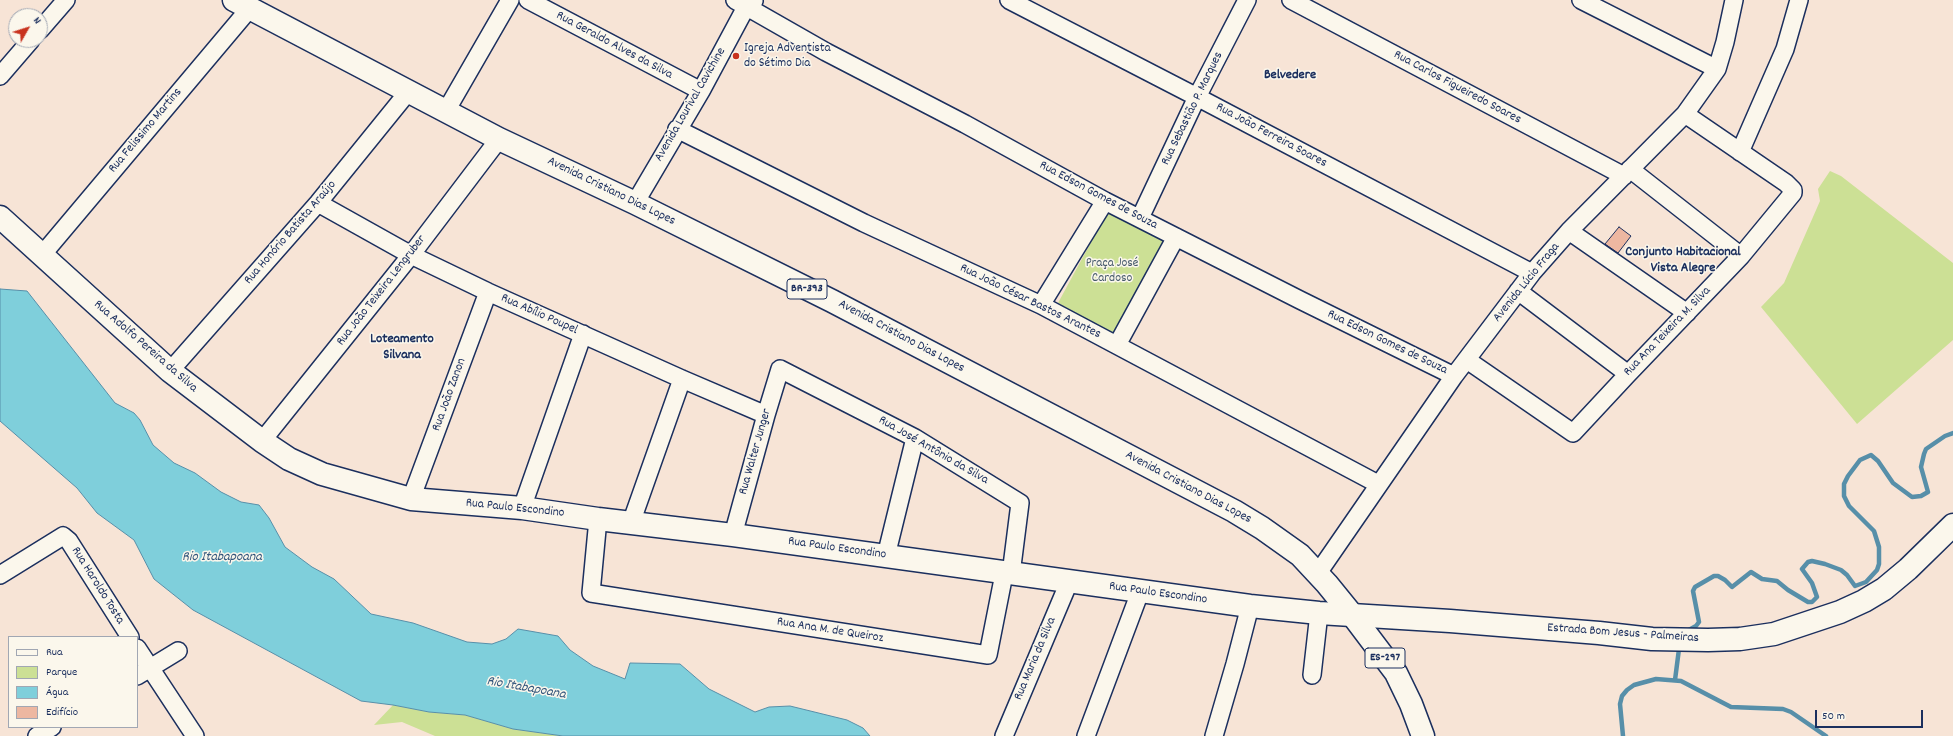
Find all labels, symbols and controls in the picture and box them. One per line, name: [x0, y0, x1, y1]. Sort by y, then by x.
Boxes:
north arrow: [8, 8, 48, 48]
street label: Rua Geraldo Alves da Silva: [553, 9, 675, 83]
text: N: [29, 14, 44, 28]
place label: Igreja Adventista do Sétimo Dia: [744, 41, 831, 72]
street label: Avenida Lourival Cavichine: [652, 45, 730, 165]
street label: Rua Carlos Figueiredo Soares: [1391, 48, 1523, 128]
street label: Rua Sebastião P. Marques: [1159, 50, 1227, 168]
marker: Igreja Adventista do Sétimo Dia: [731, 51, 741, 61]
district label: Belvedere: [1264, 68, 1316, 84]
street label: Rua Felissimo Martins: [106, 85, 186, 177]
street label: Rua João Ferreira Soares: [1213, 100, 1329, 172]
street label: Avenida Cristiano Dias Lopes: [544, 154, 678, 230]
street label: Rua Edson Gomes de Souza: [1036, 158, 1160, 234]
street label: Rua Honório Batista Araújo: [242, 178, 340, 288]
street label: Rua João Teixeira Lengruber: [334, 233, 430, 349]
street label: Avenida Lúcio Fraga: [1490, 240, 1564, 326]
district label: Conjunto Habitacional Vista Alegre: [1625, 245, 1741, 278]
park label: Praça José Cardoso: [1086, 256, 1138, 287]
street label: Rua João César Bastos Arantes: [957, 261, 1103, 343]
road number: BR-393: [787, 279, 827, 299]
street label: Rua Ana Teixeira M. Silva: [1621, 284, 1715, 380]
street label: Rua Abílio Poupel: [498, 291, 580, 339]
street label: Avenida Cristiano Dias Lopes: [835, 297, 967, 377]
street label: Rua Adolfo Pereira da Silva: [90, 298, 200, 396]
street label: Rua Edson Gomes de Souza: [1324, 307, 1450, 379]
district label: Loteamento Silvana: [370, 332, 434, 364]
street label: Rua João Zanon: [430, 356, 470, 434]
street label: Rua Walter Junger: [736, 407, 776, 497]
street label: Rua José Antônio da Silva: [875, 413, 991, 489]
street label: Avenida Cristiano Dias Lopes: [1122, 448, 1254, 528]
street label: Rua Paulo Escondino: [465, 496, 565, 522]
street label: Rua Paulo Escondino: [787, 534, 887, 564]
street label: Rua Haroldo Tosta: [67, 544, 127, 628]
water label: Rio Itabapoana: [182, 550, 262, 566]
street label: Rua Paulo Escondino: [1108, 579, 1208, 609]
street label: Rua Ana M. de Queiroz: [776, 615, 884, 647]
street label: Rua Maria da Silva: [1011, 615, 1061, 703]
street label: Estrada Bom Jesus - Palmeiras: [1547, 621, 1699, 647]
legend: [8, 636, 138, 728]
text: Rua: [46, 644, 63, 661]
road number: ES-297: [1365, 648, 1405, 668]
text: Parque: [46, 664, 77, 681]
water label: Rio Itabapoana: [485, 674, 567, 704]
text: Água: [46, 684, 68, 701]
scale bar: [1817, 702, 1925, 728]
text: Edifício: [46, 704, 78, 721]
text: 50 m: [1822, 708, 1845, 725]

